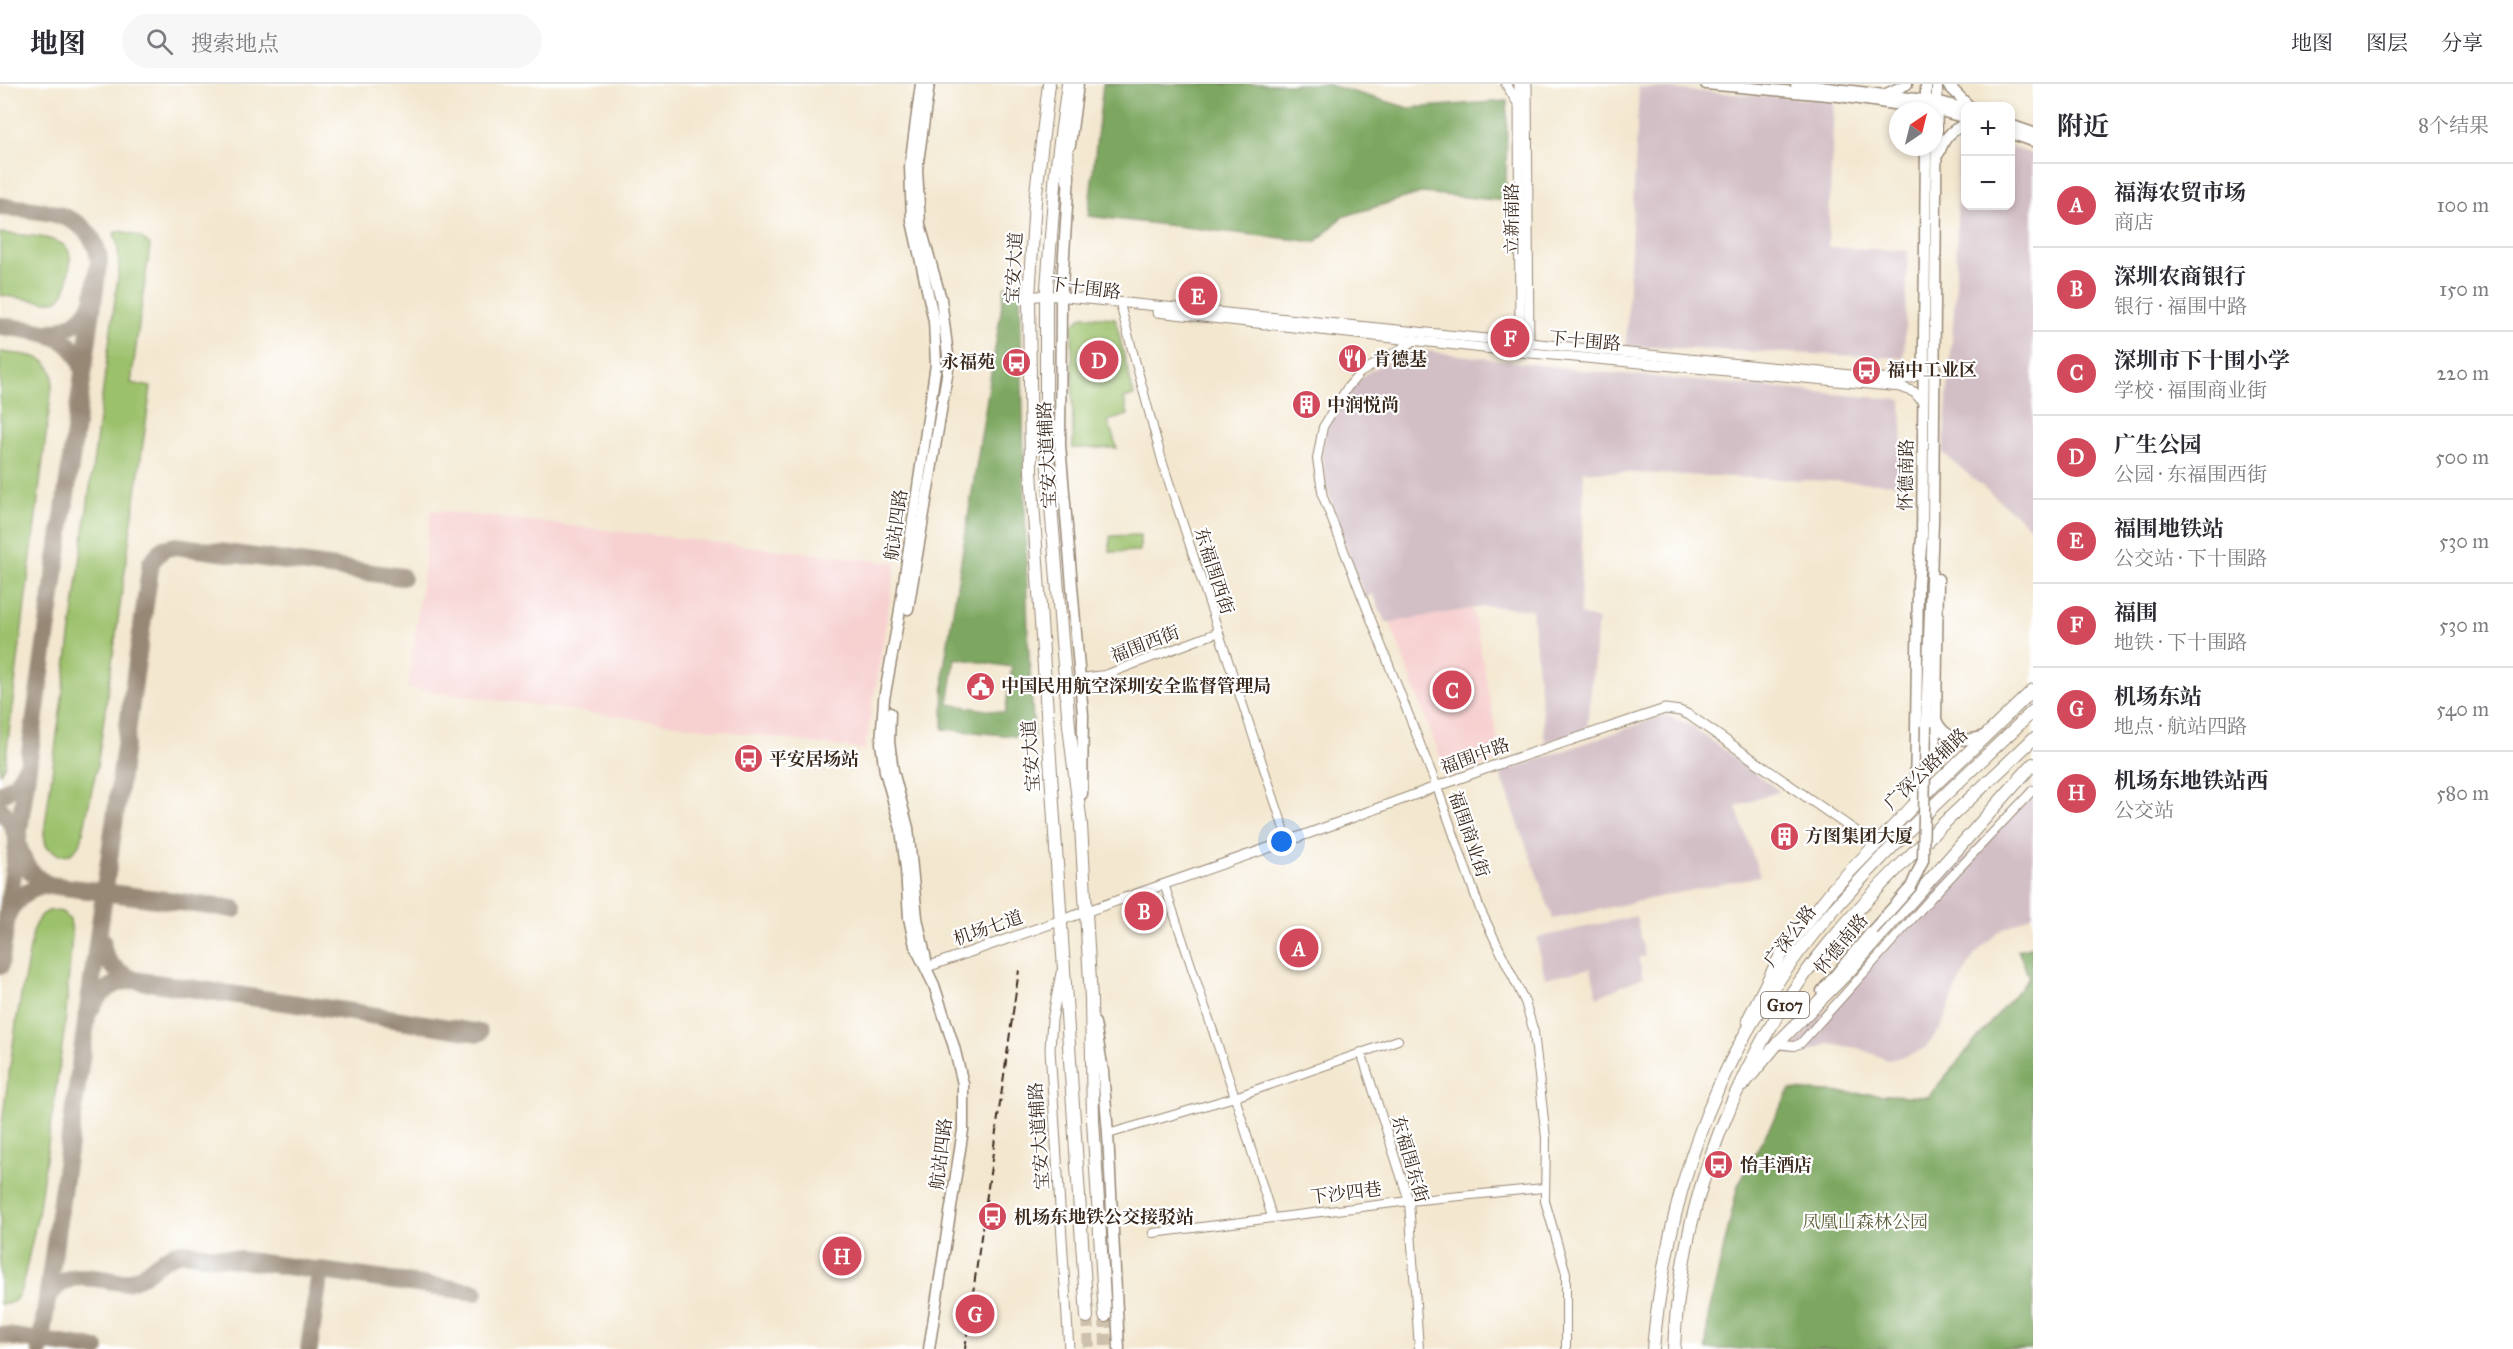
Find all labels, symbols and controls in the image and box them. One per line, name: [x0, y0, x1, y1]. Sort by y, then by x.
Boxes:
search box: [122, 14, 542, 68]
icon: search: [143, 25, 176, 58]
text: 地图: [30, 26, 86, 61]
text: 搜索地点: [191, 30, 279, 57]
text: 地图: [2291, 30, 2333, 56]
text: 图层: [2366, 30, 2408, 56]
text: 分享: [2441, 30, 2483, 56]
north arrow: [1889, 102, 1943, 156]
map controls: [1961, 102, 2015, 210]
button: +: [1961, 102, 2015, 156]
text: 附近: [2057, 110, 2109, 142]
text: 8个结果: [2418, 113, 2489, 137]
button: −: [1961, 156, 2015, 210]
text: 福海农贸市场: [2114, 179, 2246, 206]
street label: 立新南路: [1501, 183, 1523, 255]
text: A: [2070, 193, 2083, 217]
text: 100 m: [2437, 193, 2489, 217]
text: 商店: [2114, 210, 2154, 234]
street label: 宝安大道: [1001, 231, 1027, 305]
text: 深圳农商银行: [2114, 263, 2246, 290]
street label: 下十围路: [1048, 273, 1122, 303]
pin: E: [1178, 274, 1218, 318]
text: B: [2070, 277, 2083, 301]
text: 150 m: [2439, 277, 2489, 301]
text: 银行 · 福围中路: [2114, 294, 2247, 318]
pin: F: [1490, 316, 1530, 360]
street label: 下十围路: [1548, 327, 1622, 355]
pin: D: [1080, 338, 1118, 382]
restaurant icon: 肯德基: [1336, 343, 1368, 375]
bus stop icon: 永福苑: [1000, 346, 1032, 378]
text: 深圳市下十围小学: [2114, 347, 2290, 374]
place label: 肯德基: [1373, 348, 1427, 370]
place label: 永福苑: [941, 351, 995, 373]
bus stop icon: 福中工业区: [1850, 354, 1882, 386]
place label: 福中工业区: [1887, 359, 1977, 381]
text: C: [2070, 361, 2083, 385]
text: 220 m: [2437, 361, 2489, 385]
text: 学校 · 福围商业街: [2114, 378, 2267, 402]
building icon: 中润悦尚: [1290, 389, 1322, 421]
place label: 中润悦尚: [1327, 394, 1399, 416]
street label: 宝安大道辅路: [1033, 400, 1061, 510]
text: 广生公园: [2114, 431, 2202, 458]
street label: 怀德南路: [1894, 439, 1918, 511]
text: D: [2069, 445, 2084, 469]
text: 500 m: [2435, 445, 2489, 469]
text: 公园 · 东福围西街: [2114, 462, 2267, 486]
street label: 航站四路: [880, 488, 912, 562]
text: 福围地铁站: [2114, 515, 2224, 542]
street label: 东福围西街: [1190, 525, 1238, 617]
text: E: [2069, 529, 2084, 553]
text: 530 m: [2439, 529, 2489, 553]
text: 公交站 · 下十围路: [2114, 546, 2267, 570]
text: 福围: [2114, 599, 2158, 626]
text: F: [2070, 613, 2083, 637]
text: 530 m: [2439, 613, 2489, 637]
street label: 福围西街: [1107, 621, 1183, 667]
text: 地铁 · 下十围路: [2114, 630, 2247, 654]
pin: C: [1432, 668, 1472, 712]
public building icon: 中国民用航空深圳安全监督管理局: [964, 670, 996, 702]
place label: 中国民用航空深圳安全监督管理局: [1001, 675, 1271, 697]
text: 机场东站: [2114, 683, 2202, 710]
text: G: [2069, 697, 2084, 721]
text: 540 m: [2436, 697, 2489, 721]
text: 地点 · 航站四路: [2114, 714, 2247, 738]
street label: 宝安大道: [1018, 719, 1044, 793]
street label: 广深公路辅路: [1880, 724, 1972, 814]
street label: 福围中路: [1437, 733, 1513, 779]
bus stop icon: 平安居场站: [732, 743, 764, 775]
place label: 平安居场站: [769, 748, 859, 770]
text: 机场东地铁站西: [2114, 767, 2268, 794]
text: H: [2068, 781, 2085, 805]
text: 580 m: [2436, 781, 2489, 805]
street label: 福围商业街: [1444, 788, 1494, 880]
text: 公交站: [2114, 798, 2174, 822]
building icon: 方图集团大厦: [1768, 820, 1800, 852]
place label: 方图集团大厦: [1805, 825, 1913, 847]
your location: [1267, 827, 1296, 856]
pin: B: [1124, 888, 1164, 934]
street label: 广深公路: [1759, 901, 1821, 971]
street label: 机场七道: [950, 906, 1026, 950]
street label: 怀德南路: [1809, 909, 1873, 979]
pin: A: [1280, 926, 1318, 970]
road number: G107: [1761, 992, 1809, 1018]
street label: 宝安大道辅路: [1024, 1081, 1054, 1191]
street label: 东福围东街: [1387, 1113, 1433, 1205]
street label: 航站四路: [926, 1117, 956, 1191]
bus stop icon: 怡丰酒店: [1703, 1149, 1735, 1181]
place label: 怡丰酒店: [1740, 1154, 1812, 1176]
street label: 下沙四巷: [1309, 1178, 1383, 1208]
bus stop icon: 机场东地铁公交接驳站: [977, 1201, 1009, 1233]
place label: 机场东地铁公交接驳站: [1014, 1206, 1194, 1228]
park label: 凤凰山森林公园: [1802, 1211, 1928, 1233]
pin: H: [822, 1234, 862, 1278]
pin: G: [956, 1292, 994, 1336]

